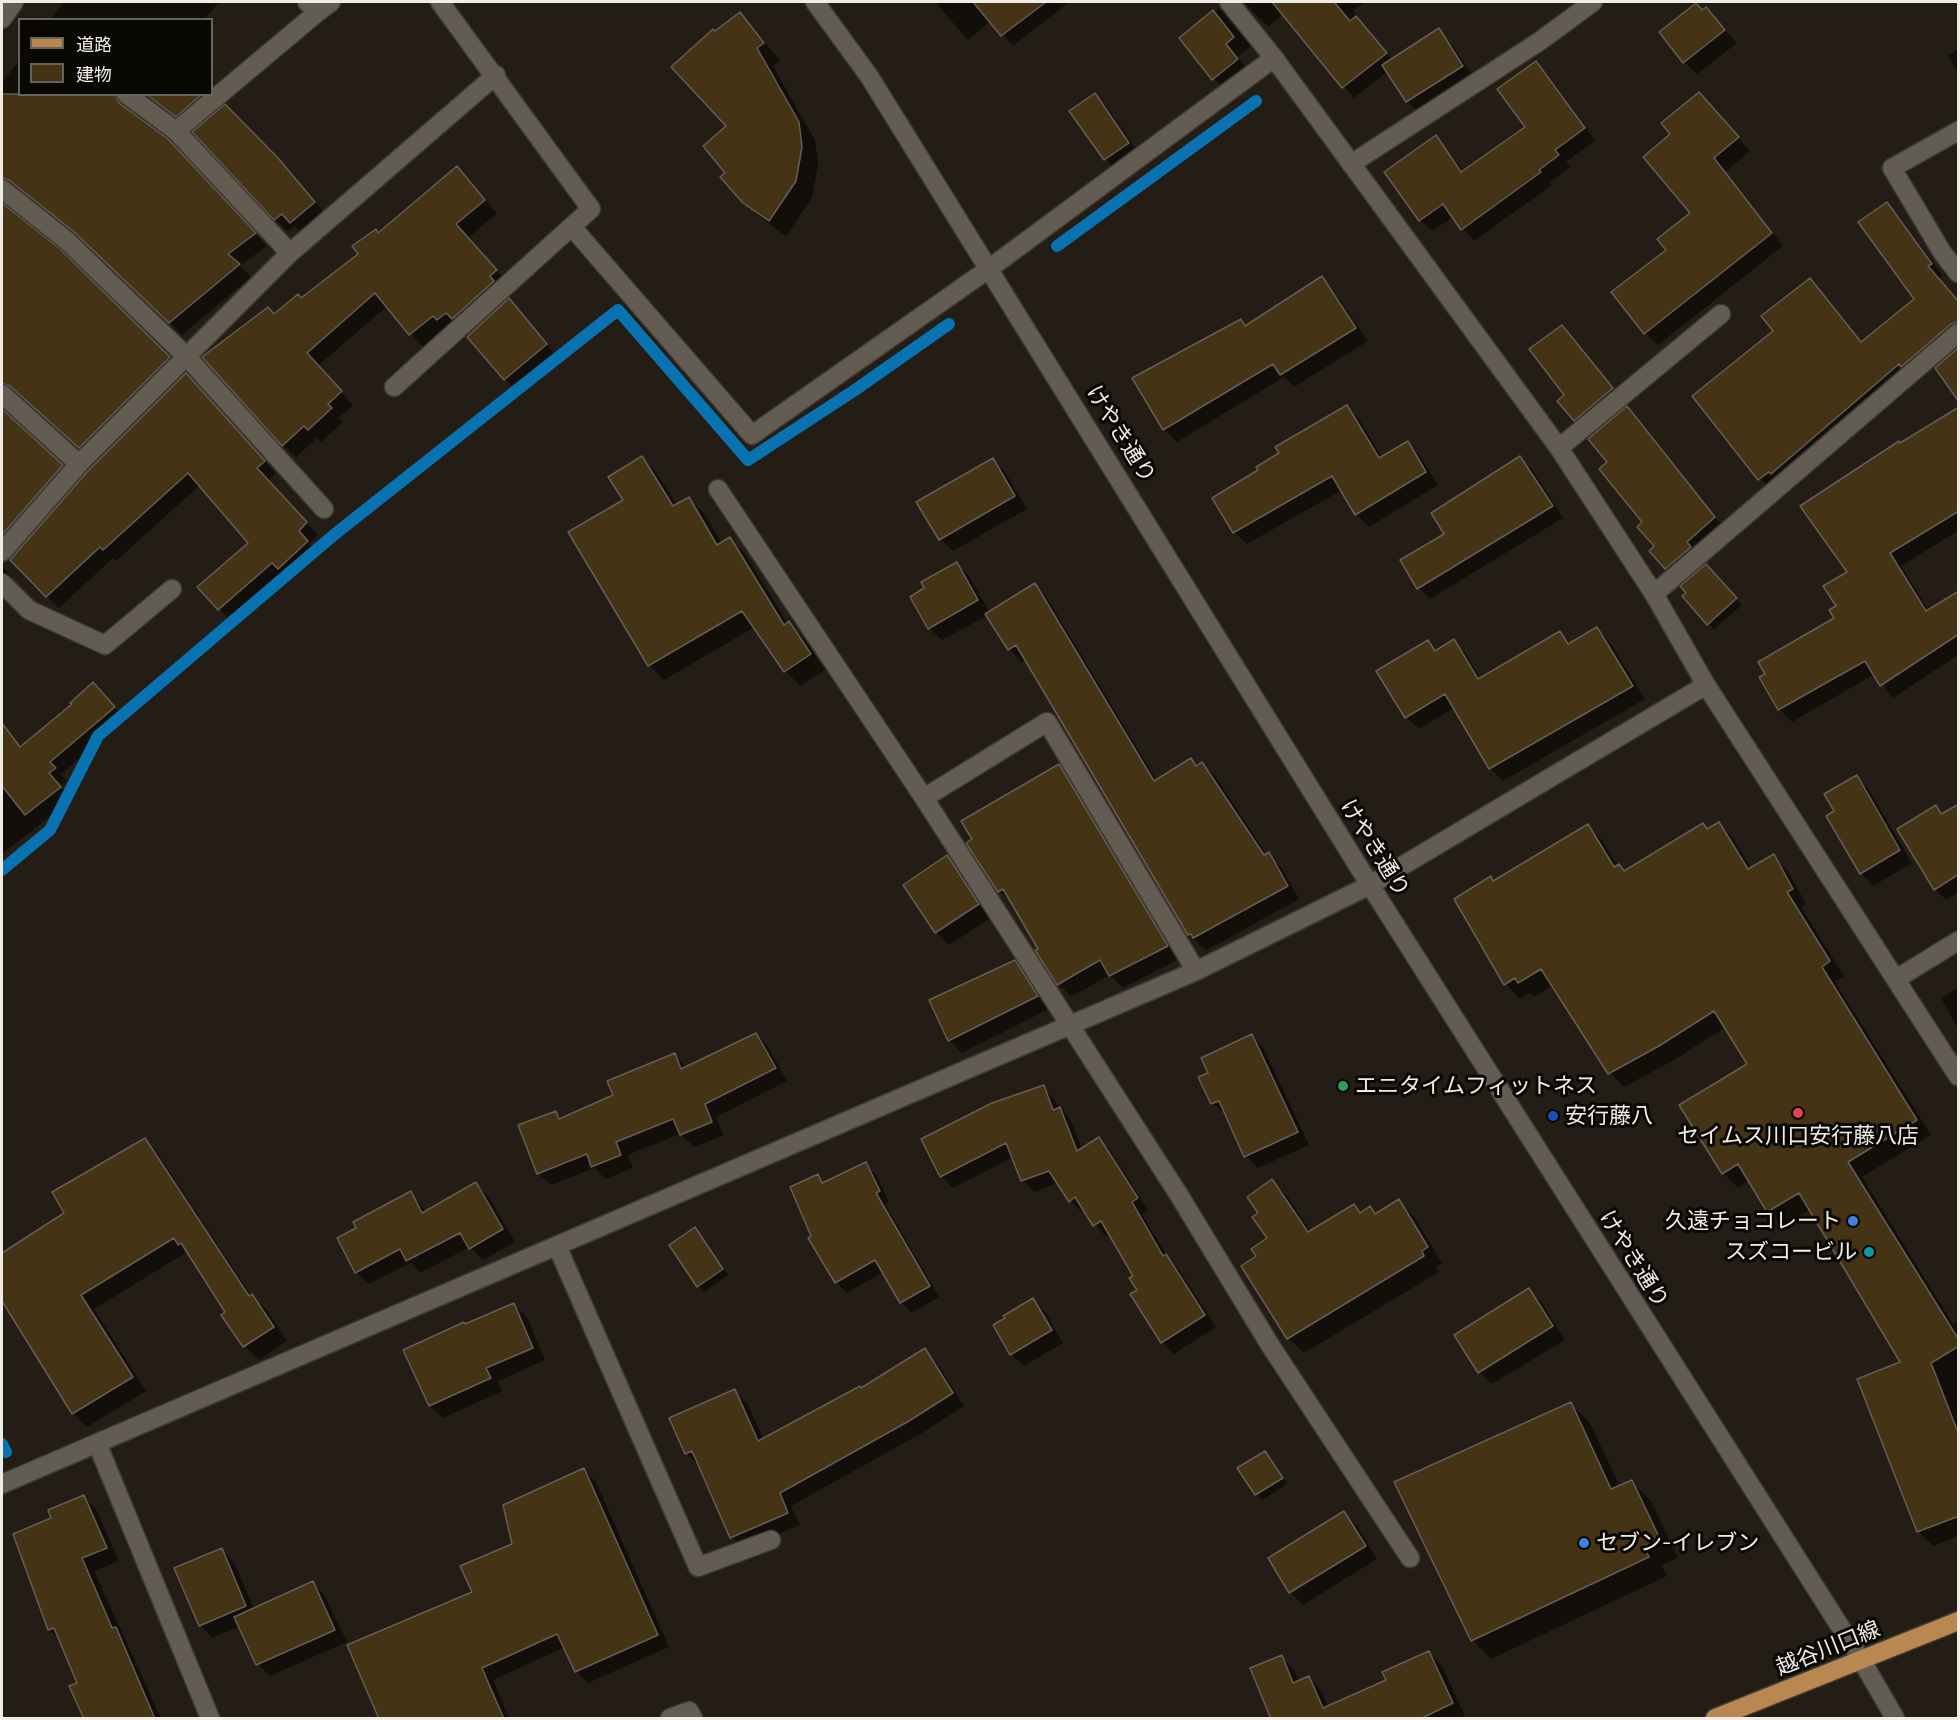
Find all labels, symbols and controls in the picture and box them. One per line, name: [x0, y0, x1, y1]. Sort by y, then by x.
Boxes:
legend: [18, 18, 213, 96]
text: 道路: [76, 33, 112, 55]
text: 建物: [76, 63, 112, 85]
street label: けやき通り: [1081, 380, 1161, 488]
street label: けやき通り: [1335, 794, 1415, 902]
place label: エニタイムフィットネス: [1355, 1073, 1597, 1099]
marker: エニタイムフィットネス: [1336, 1079, 1350, 1093]
place label: 安行藤八: [1565, 1103, 1653, 1129]
marker: セイムス川口安行藤八店: [1791, 1106, 1805, 1120]
marker: 安行藤八: [1546, 1109, 1560, 1123]
place label: セイムス川口安行藤八店: [1677, 1123, 1919, 1149]
street label: けやき通り: [1594, 1205, 1674, 1313]
place label: 久遠チョコレート: [1665, 1208, 1841, 1234]
marker: 久遠チョコレート: [1846, 1214, 1860, 1228]
place label: スズコービル: [1725, 1239, 1857, 1265]
marker: スズコービル: [1862, 1245, 1876, 1259]
place label: セブン-イレブン: [1596, 1530, 1759, 1556]
marker: セブン-イレブン: [1577, 1536, 1591, 1550]
street label: 越谷川口線: [1772, 1615, 1884, 1681]

